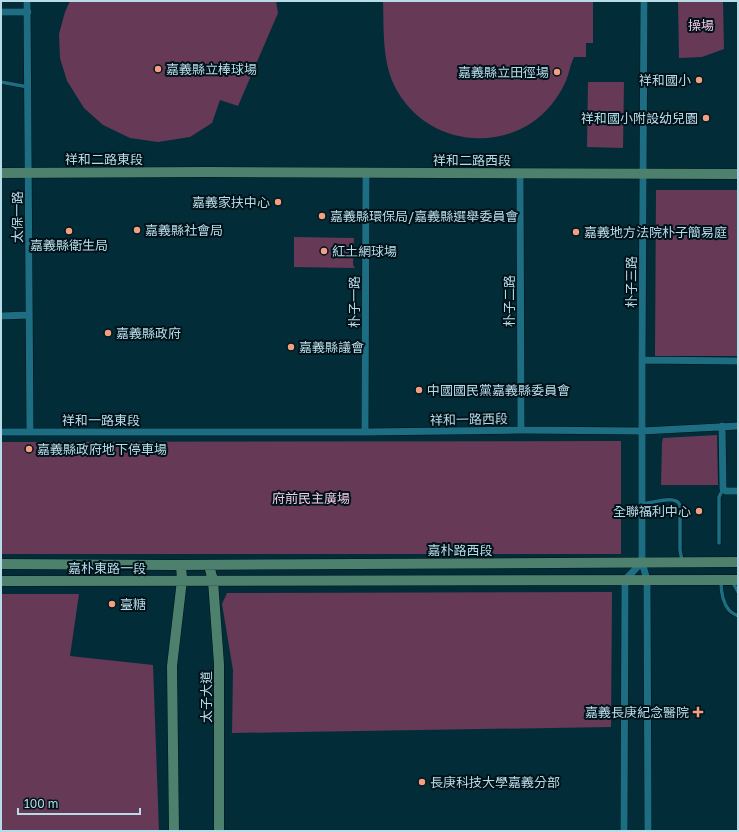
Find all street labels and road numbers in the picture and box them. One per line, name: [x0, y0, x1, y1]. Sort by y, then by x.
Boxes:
street label: 祥和二路東段: [65, 151, 143, 167]
street label: 祥和二路西段: [433, 152, 511, 168]
street label: 太保一路: [9, 191, 25, 243]
street label: 朴子三路: [623, 256, 639, 308]
street label: 朴子二路: [501, 275, 517, 327]
street label: 朴子一路: [346, 276, 362, 328]
street label: 祥和一路西段: [430, 410, 508, 428]
street label: 祥和一路東段: [62, 412, 140, 428]
street label: 嘉朴路西段: [427, 542, 493, 558]
street label: 嘉朴東路一段: [68, 560, 146, 576]
street label: 太子大道: [198, 671, 214, 723]

